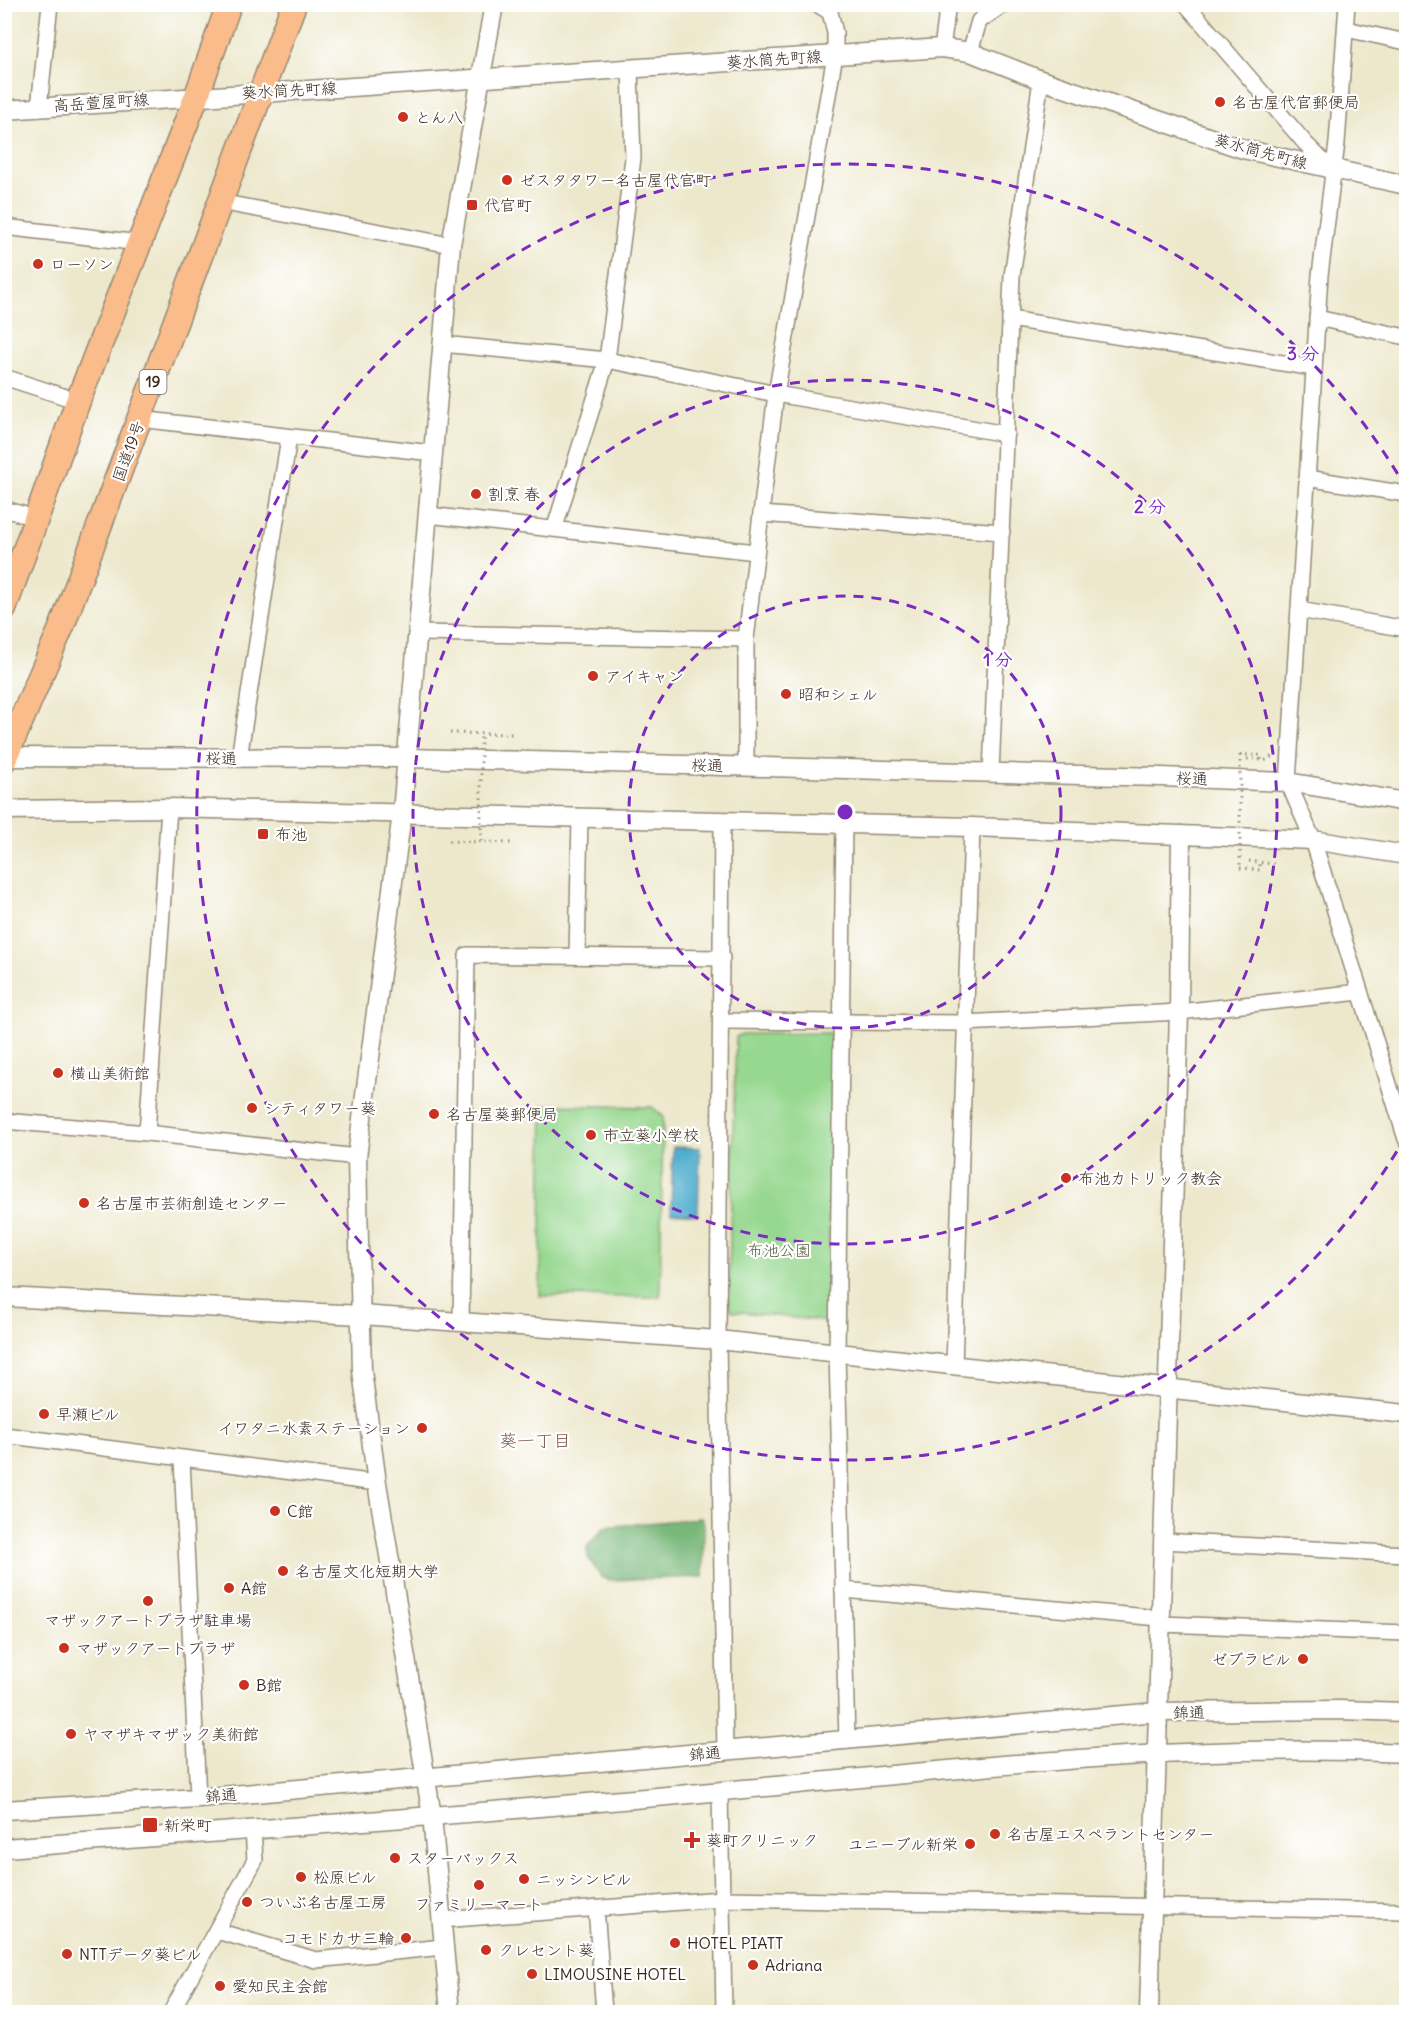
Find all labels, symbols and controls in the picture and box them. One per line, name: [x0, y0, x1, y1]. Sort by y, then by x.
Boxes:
street label: 葵水筒先町線: [725, 46, 823, 72]
street label: 葵水筒先町線: [241, 78, 337, 102]
street label: 高岳萱屋町線: [52, 89, 150, 115]
place label: 名古屋代官郵便局: [1232, 92, 1360, 112]
marker: 名古屋代官郵便局: [1213, 95, 1227, 109]
place label: とん八: [415, 107, 463, 127]
marker: とん八: [396, 110, 410, 124]
street label: 葵水筒先町線: [1212, 129, 1310, 173]
place label: ゼスタタワー名古屋代官町: [519, 170, 711, 190]
marker: ゼスタタワー名古屋代官町: [500, 173, 514, 187]
place label: 代官町: [484, 195, 532, 215]
marker: 代官町: [465, 198, 479, 212]
place label: ローソン: [50, 254, 114, 274]
marker: ローソン: [31, 257, 45, 271]
text: 3 分: [1287, 342, 1319, 365]
road number: 19: [140, 370, 166, 394]
street label: 国道19号: [108, 418, 148, 484]
place label: 割烹 春: [488, 484, 540, 504]
marker: 割烹 春: [469, 487, 483, 501]
text: 2 分: [1134, 495, 1166, 518]
text: 1 分: [983, 648, 1013, 671]
place label: アイキャン: [605, 666, 684, 686]
marker: アイキャン: [586, 669, 600, 683]
place label: 昭和シェル: [798, 684, 878, 704]
marker: 昭和シェル: [779, 687, 793, 701]
street label: 桜通: [205, 748, 237, 768]
street label: 桜通: [691, 755, 723, 775]
street label: 桜通: [1176, 767, 1208, 789]
centre of rings: [835, 802, 855, 822]
place label: 布池: [275, 824, 307, 844]
marker: 布池: [256, 827, 270, 841]
place label: 横山美術館: [70, 1063, 150, 1083]
marker: 横山美術館: [51, 1066, 65, 1080]
place label: シティタワー葵: [264, 1098, 376, 1118]
marker: シティタワー葵: [245, 1101, 259, 1115]
place label: 名古屋葵郵便局: [446, 1104, 558, 1124]
marker: 名古屋葵郵便局: [427, 1107, 441, 1121]
place label: 市立葵小学校: [603, 1125, 699, 1145]
marker: 市立葵小学校: [584, 1128, 598, 1142]
place label: 布池カトリック教会: [1078, 1168, 1222, 1188]
marker: 布池カトリック教会: [1059, 1171, 1073, 1185]
place label: 名古屋市芸術創造センター: [96, 1193, 287, 1213]
marker: 名古屋市芸術創造センター: [77, 1196, 91, 1210]
park label: 布池公園: [747, 1240, 811, 1260]
place label: 早瀬ビル: [56, 1404, 120, 1424]
marker: 早瀬ビル: [37, 1407, 51, 1421]
place label: イワタニ水素ステーション: [217, 1418, 410, 1438]
marker: イワタニ水素ステーション: [415, 1421, 429, 1435]
district label: 葵一丁目: [499, 1429, 571, 1452]
place label: C館: [287, 1501, 314, 1521]
marker: C館: [268, 1504, 282, 1518]
place label: 名古屋文化短期大学: [295, 1561, 439, 1581]
marker: 名古屋文化短期大学: [276, 1564, 290, 1578]
place label: A館: [241, 1578, 267, 1598]
marker: A館: [222, 1581, 236, 1595]
marker: マザックアートプラザ駐車場: [141, 1594, 155, 1608]
place label: マザックアートプラザ駐車場: [44, 1610, 252, 1630]
place label: マザックアートプラザ: [76, 1638, 235, 1658]
marker: マザックアートプラザ: [57, 1641, 71, 1655]
place label: ゼブラビル: [1211, 1649, 1291, 1669]
marker: ゼブラビル: [1296, 1652, 1310, 1666]
place label: B館: [256, 1675, 282, 1695]
marker: B館: [237, 1678, 251, 1692]
street label: 錦通: [1173, 1702, 1205, 1722]
place label: ヤマザキマザック美術館: [83, 1724, 259, 1744]
marker: ヤマザキマザック美術館: [64, 1727, 78, 1741]
street label: 錦通: [688, 1742, 722, 1764]
street label: 錦通: [204, 1784, 238, 1806]
place label: 新栄町: [164, 1815, 212, 1835]
marker: 新栄町: [141, 1816, 159, 1834]
place label: 名古屋エスペラントセンター: [1007, 1824, 1214, 1844]
marker: 名古屋エスペラントセンター: [988, 1827, 1002, 1841]
place label: 葵町クリニック: [706, 1830, 818, 1850]
marker: 葵町クリニック: [683, 1831, 701, 1849]
place label: ユニーブル新栄: [848, 1834, 958, 1854]
marker: ユニーブル新栄: [963, 1837, 977, 1851]
place label: スターバックス: [407, 1848, 519, 1868]
marker: スターバックス: [388, 1851, 402, 1865]
place label: 松原ビル: [313, 1867, 377, 1887]
place label: ニッシンビル: [536, 1869, 632, 1889]
marker: 松原ビル: [294, 1870, 308, 1884]
marker: ニッシンビル: [517, 1872, 531, 1886]
marker: ファミリーマート: [472, 1878, 486, 1892]
place label: ついぶ名古屋工房: [259, 1892, 387, 1912]
place label: ファミリーマート: [415, 1894, 543, 1914]
marker: ついぶ名古屋工房: [240, 1895, 254, 1909]
place label: コモドカサ三輪: [282, 1928, 394, 1948]
marker: コモドカサ三輪: [399, 1931, 413, 1945]
place label: HOTEL PIATT: [687, 1933, 783, 1953]
marker: HOTEL PIATT: [668, 1936, 682, 1950]
place label: クレセント葵: [498, 1940, 594, 1960]
marker: クレセント葵: [479, 1943, 493, 1957]
place label: NTTデータ葵ビル: [79, 1944, 202, 1964]
marker: NTTデータ葵ビル: [60, 1947, 74, 1961]
place label: Adriana: [765, 1955, 822, 1975]
marker: Adriana: [746, 1958, 760, 1972]
place label: LIMOUSINE HOTEL: [544, 1964, 686, 1984]
marker: LIMOUSINE HOTEL: [525, 1967, 539, 1981]
place label: 愛知民主会館: [232, 1976, 328, 1996]
marker: 愛知民主会館: [213, 1979, 227, 1993]

